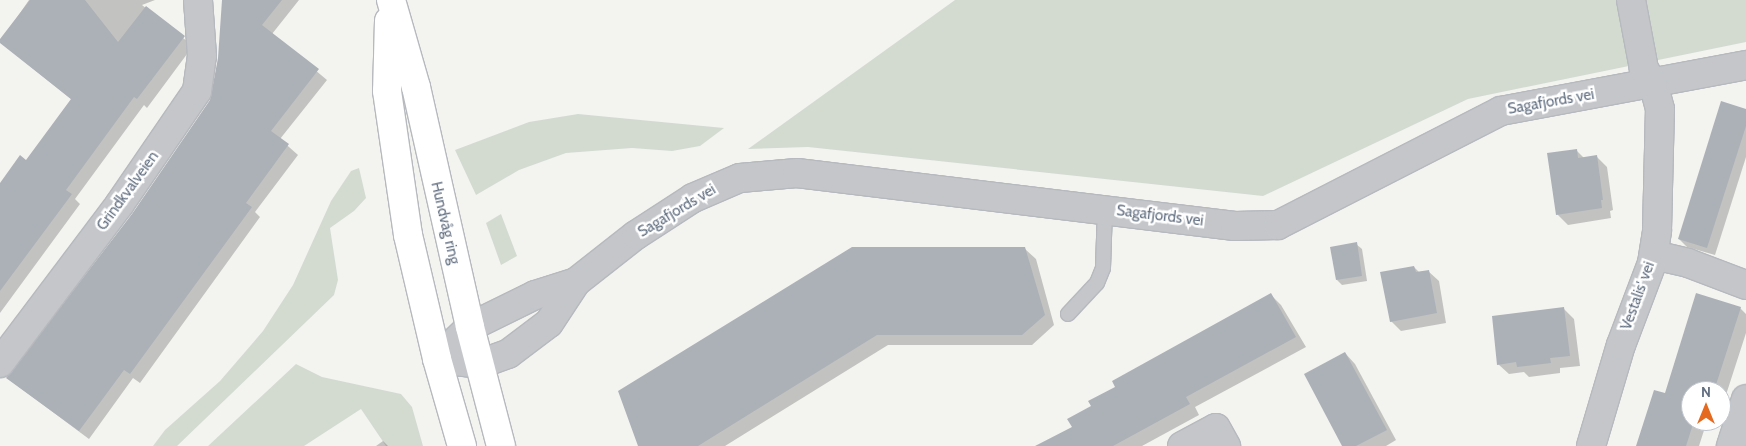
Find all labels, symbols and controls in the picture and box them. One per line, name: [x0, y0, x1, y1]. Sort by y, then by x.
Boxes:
street label: Sagafjords vei: [1506, 86, 1596, 118]
street label: Grindkvalveien: [93, 148, 163, 234]
street label: Hundvåg ring: [427, 180, 463, 266]
street label: Sagafjords vei: [635, 181, 719, 241]
street label: Sagafjords vei: [1115, 202, 1205, 230]
street label: Vestalis' vei: [1617, 259, 1659, 333]
north arrow: [1681, 381, 1731, 431]
text: N: [1701, 383, 1711, 401]

